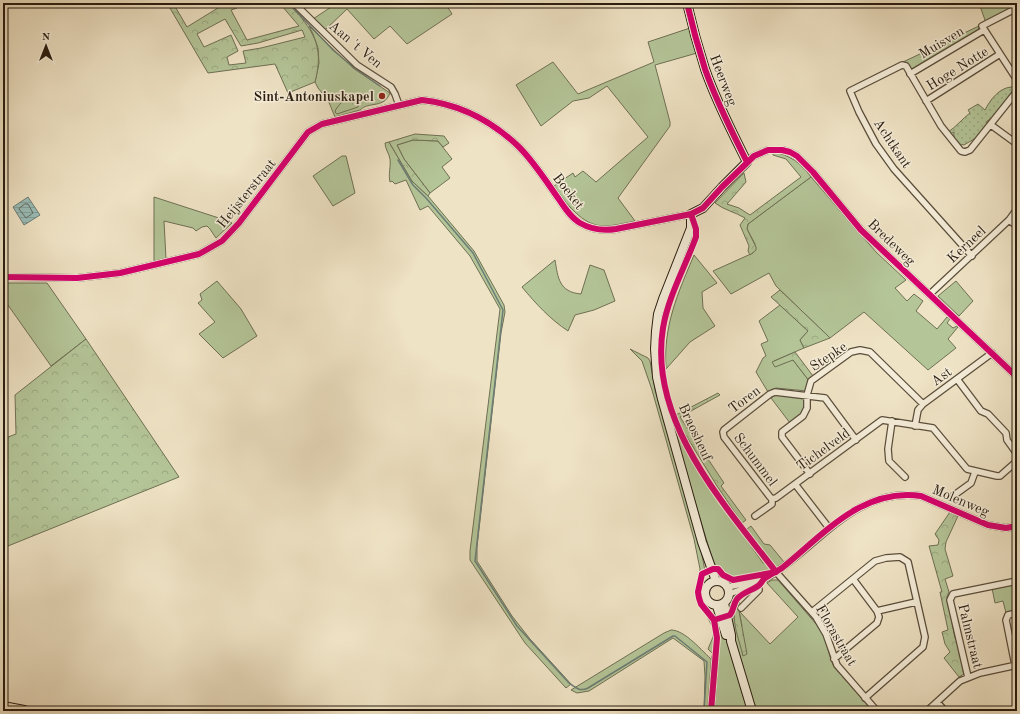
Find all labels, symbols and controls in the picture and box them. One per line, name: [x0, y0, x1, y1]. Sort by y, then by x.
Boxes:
street label: Aan 't Ven: [326, 19, 385, 71]
street label: Muisven: [917, 24, 967, 62]
north arrow: [26, 26, 66, 66]
text: N: [42, 32, 51, 43]
street label: Hoge Notte: [924, 44, 991, 93]
street label: Heerweg: [707, 53, 739, 108]
place label: Sint-Antoniuskapel: [253, 90, 374, 104]
marker: Sint-Antoniuskapel: [377, 91, 387, 101]
street label: Achtkant: [871, 116, 914, 171]
street label: Heijsterstraat: [215, 156, 279, 231]
street label: Boeket: [550, 171, 587, 212]
street label: Bredeweg: [865, 217, 918, 269]
street label: Kerneel: [945, 223, 989, 266]
street label: Stepke: [808, 340, 849, 374]
street label: Ast: [929, 365, 955, 389]
street label: Toren: [726, 383, 763, 416]
street label: Braosheuf: [676, 402, 715, 464]
street label: Tichelveld: [794, 426, 853, 474]
street label: Schummel: [731, 431, 780, 489]
street label: Molenweg: [930, 483, 992, 519]
street label: Florastraat: [813, 602, 859, 669]
street label: Palmstraat: [955, 602, 985, 670]

